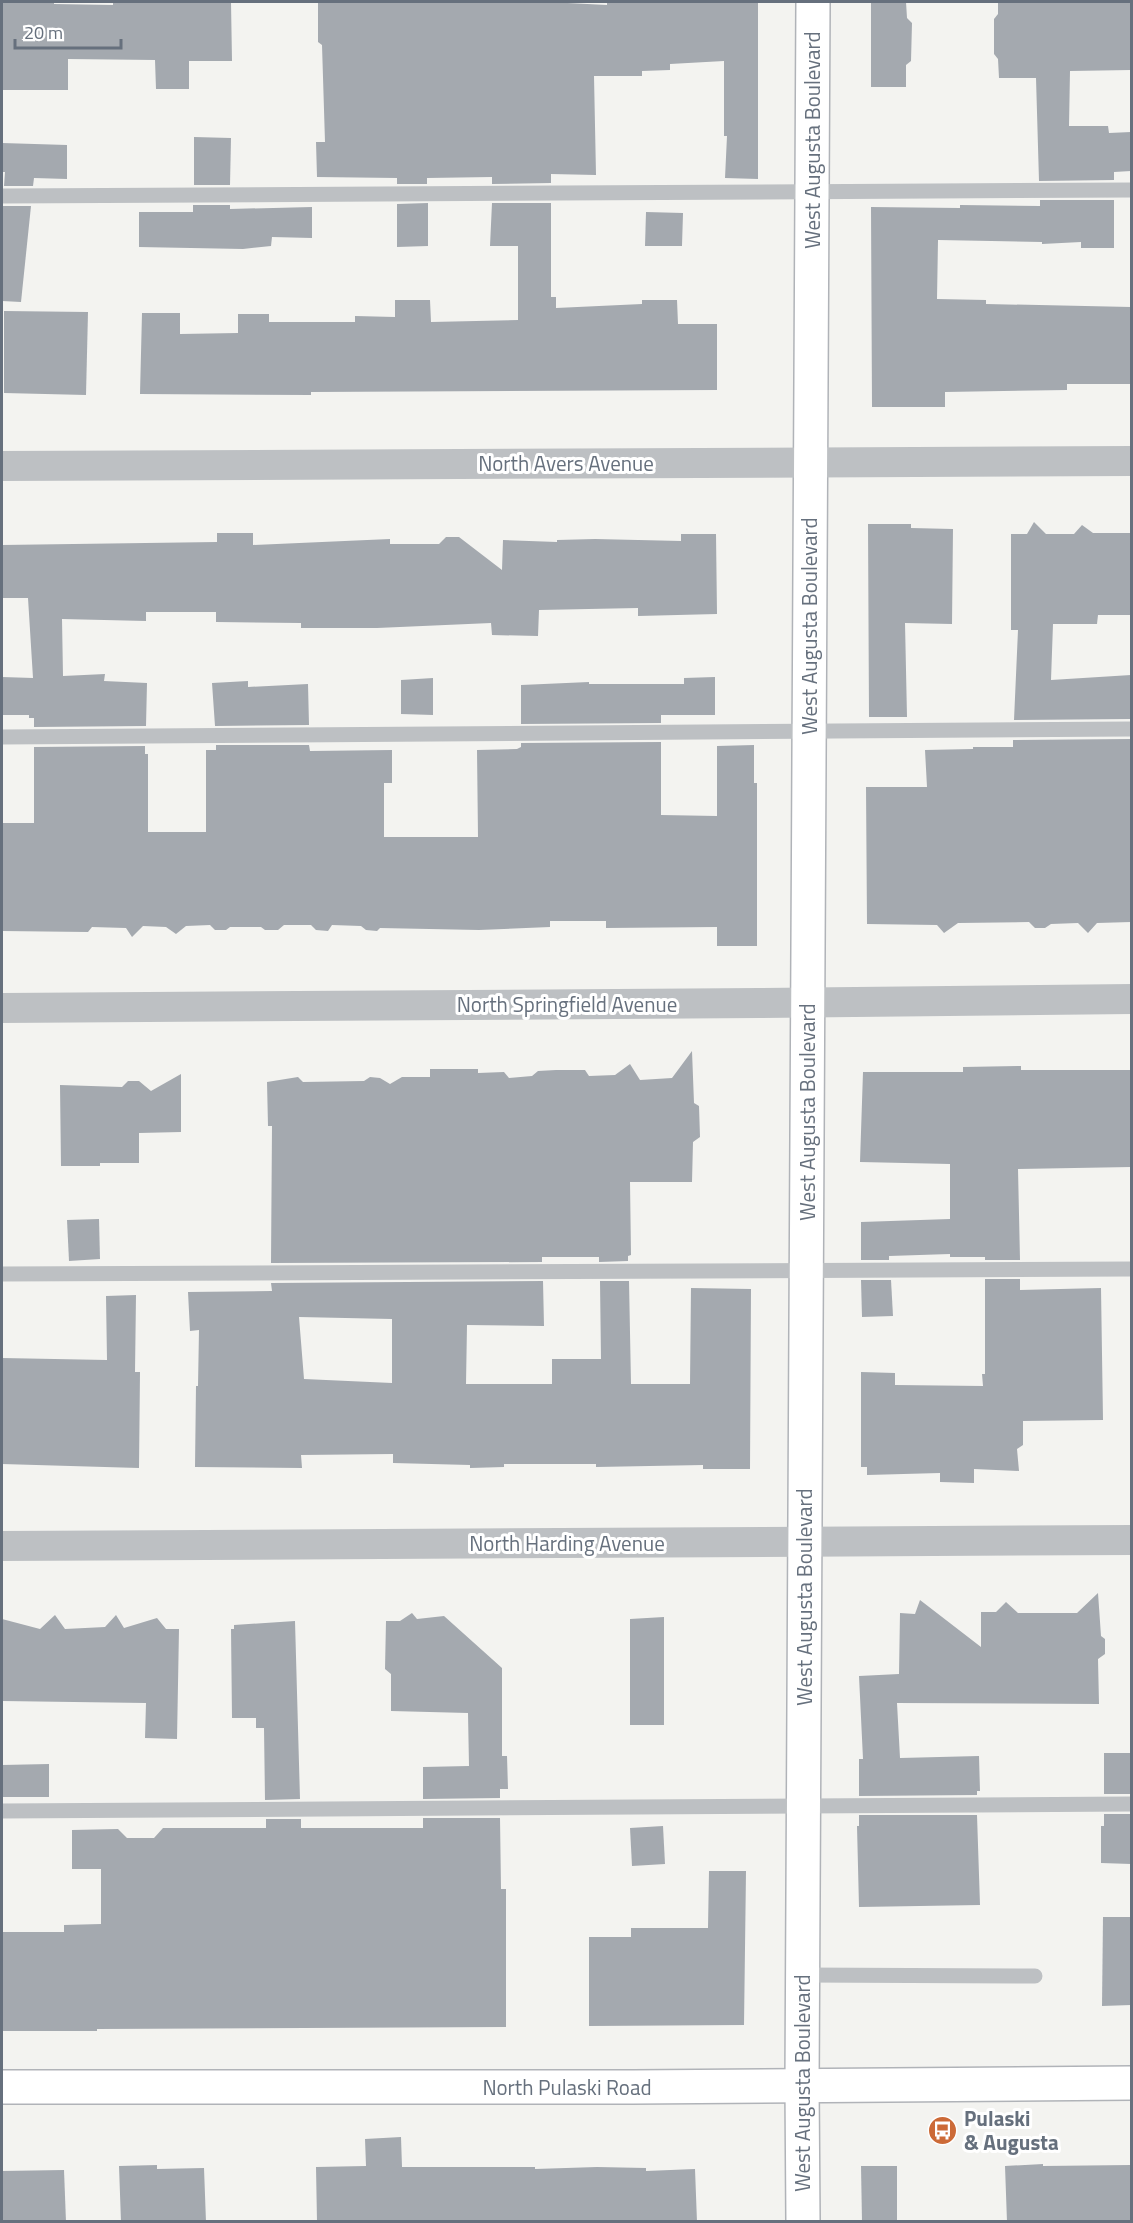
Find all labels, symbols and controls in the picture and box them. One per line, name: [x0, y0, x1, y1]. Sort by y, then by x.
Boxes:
scale bar: [15, 12, 122, 50]
text: 20 m: [24, 19, 63, 46]
street label: West Augusta Boulevard: [796, 31, 828, 249]
street label: North Avers Avenue: [478, 447, 654, 479]
street label: West Augusta Boulevard: [793, 517, 825, 735]
street label: North Springfield Avenue: [457, 988, 677, 1020]
street label: West Augusta Boulevard: [791, 1003, 823, 1221]
street label: West Augusta Boulevard: [788, 1488, 820, 1706]
street label: North Harding Avenue: [469, 1527, 665, 1559]
street label: West Augusta Boulevard: [786, 1974, 818, 2192]
street label: North Pulaski Road: [482, 2071, 652, 2103]
place label: Pulaski & Augusta: [964, 2102, 1059, 2158]
bus stop icon: Pulaski & Augusta: [927, 2114, 959, 2146]

